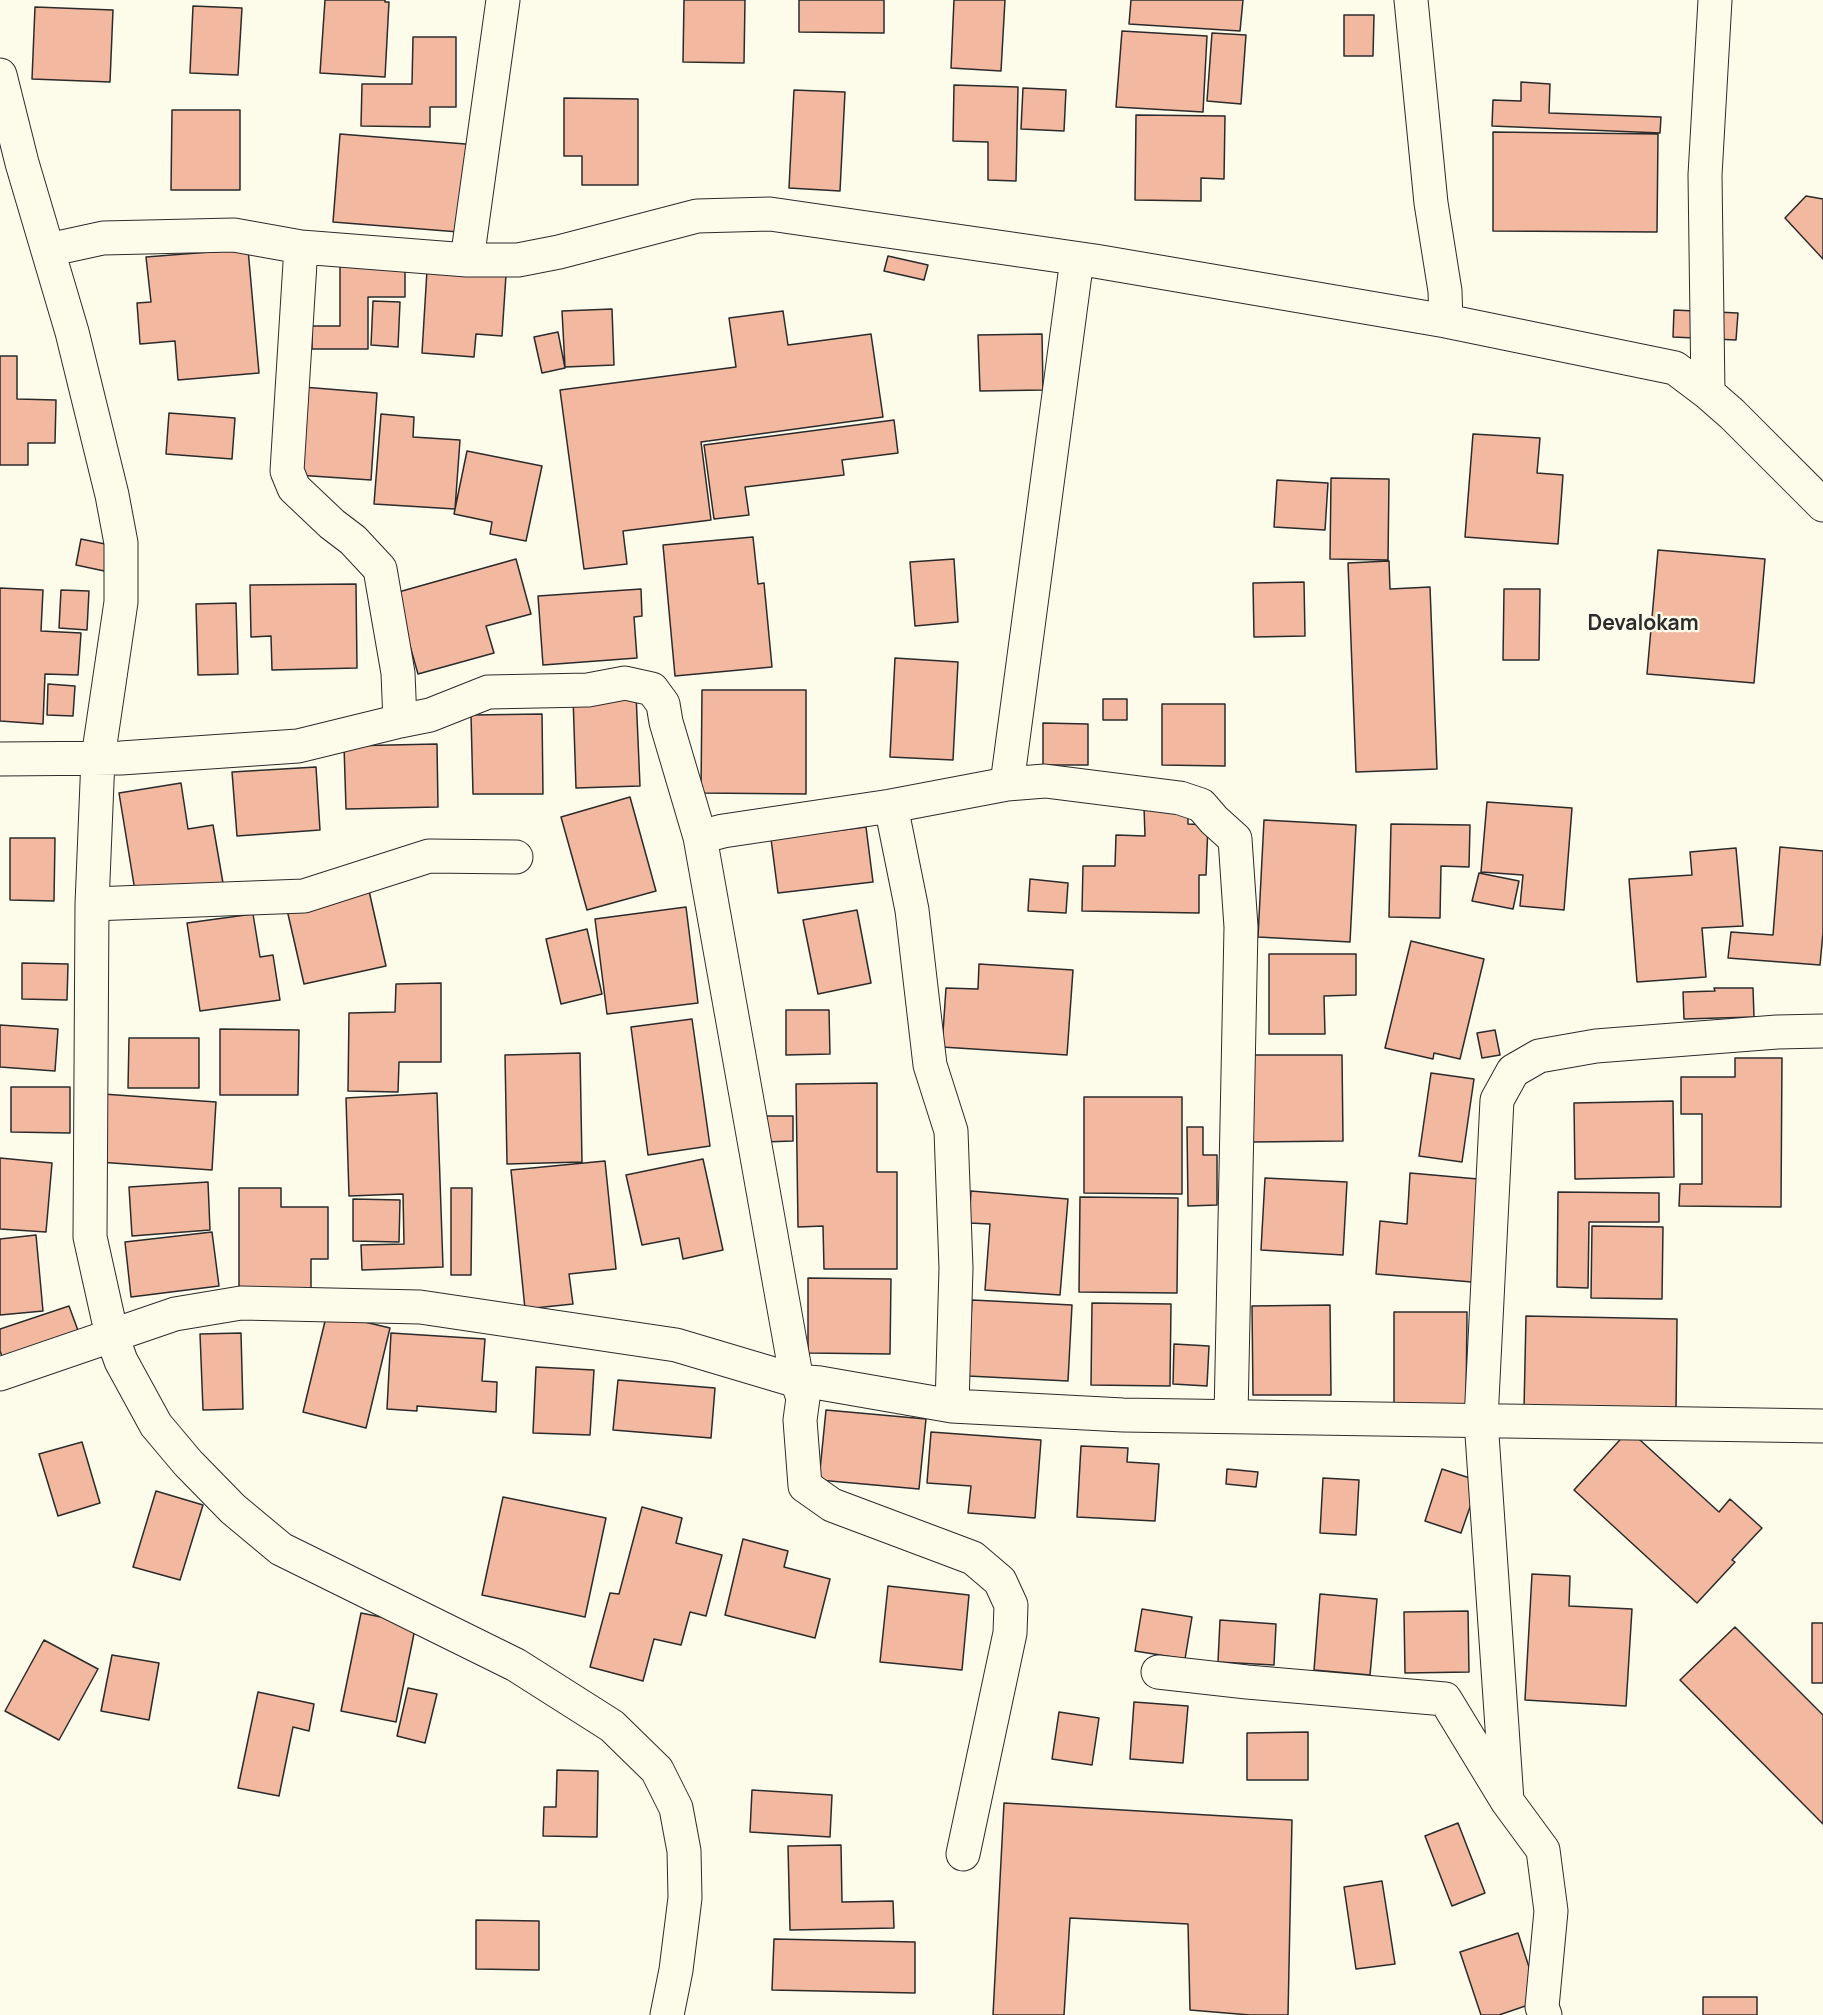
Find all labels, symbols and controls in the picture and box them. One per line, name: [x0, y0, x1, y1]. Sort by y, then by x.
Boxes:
district label: Devalokam: [1587, 611, 1699, 637]

